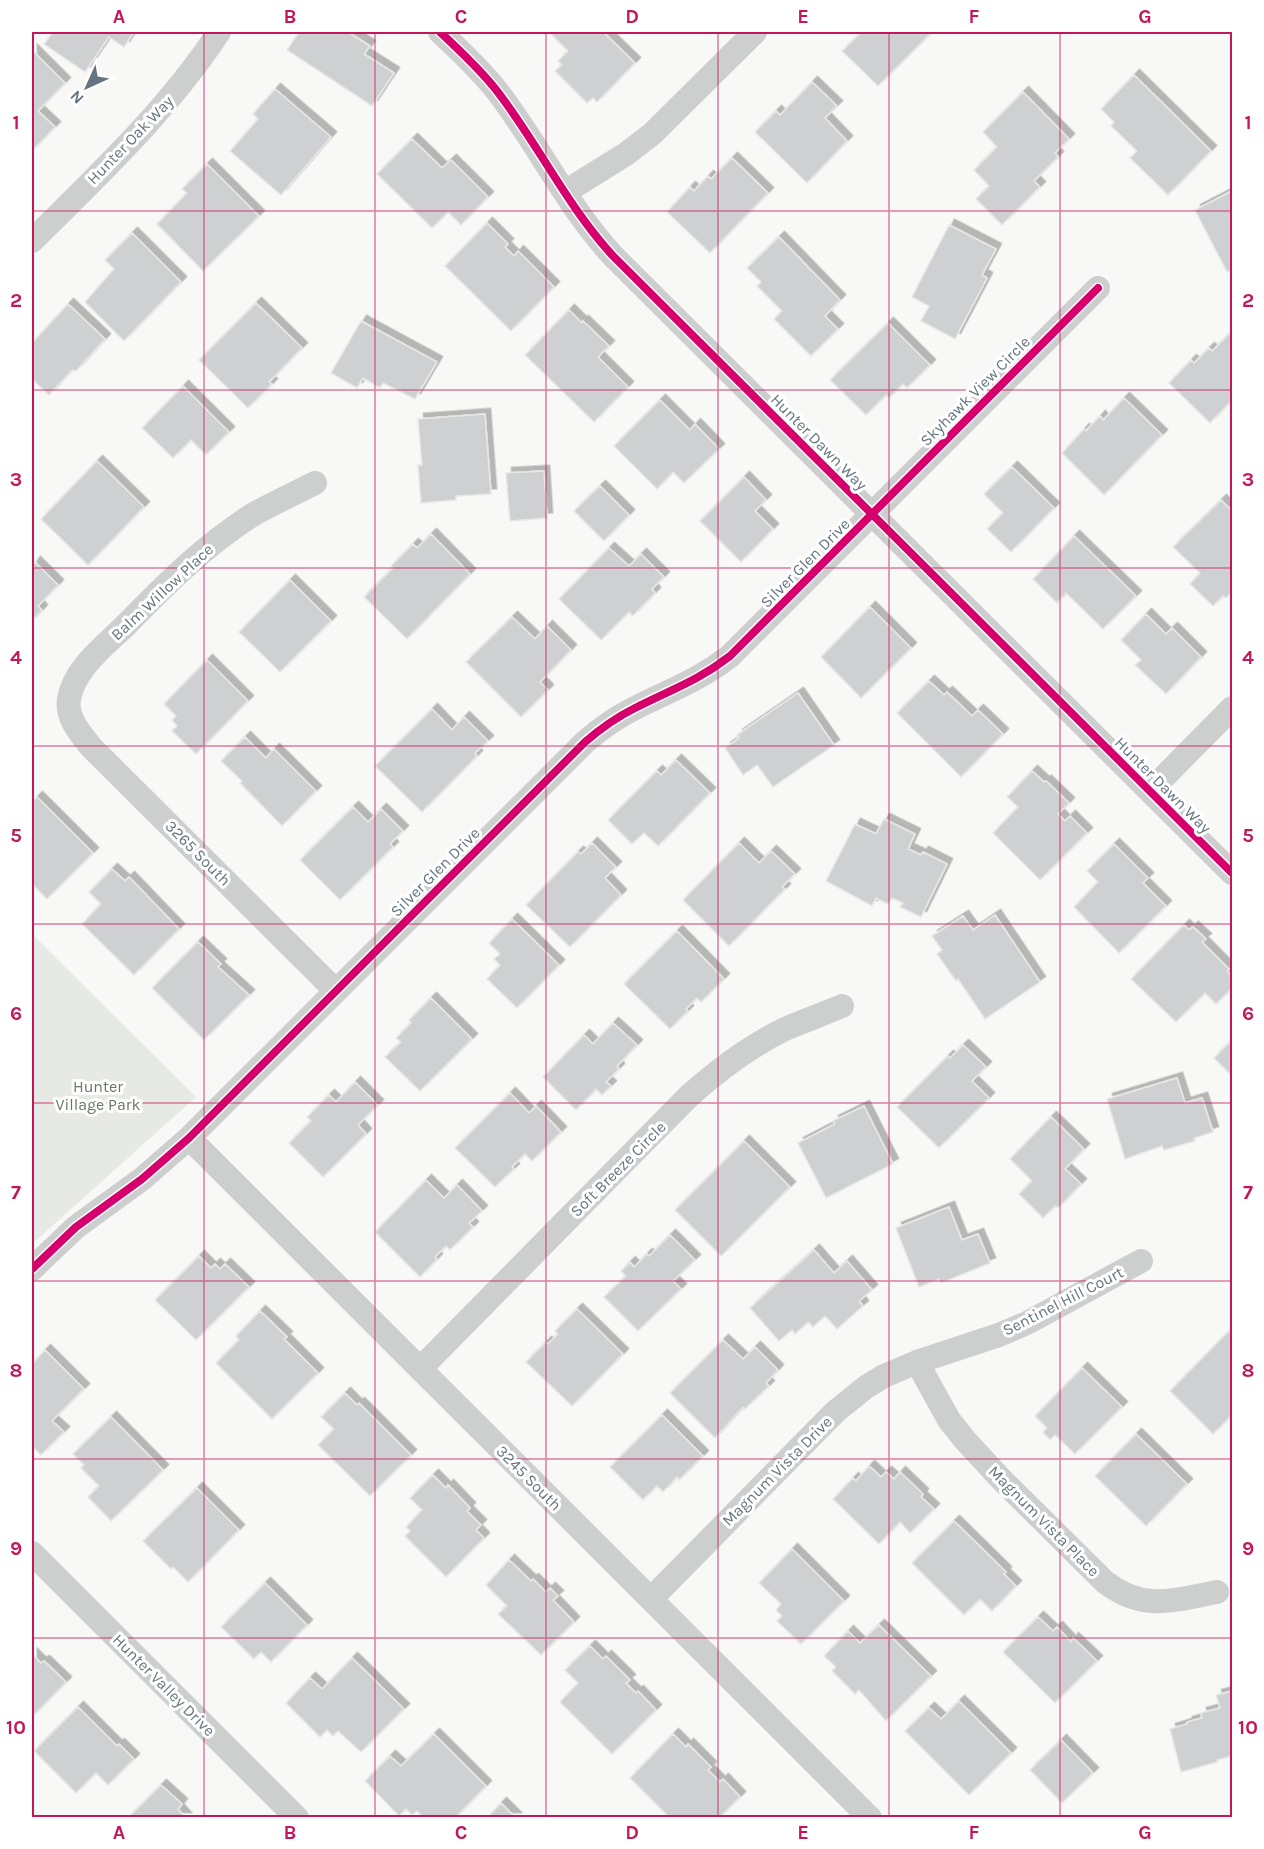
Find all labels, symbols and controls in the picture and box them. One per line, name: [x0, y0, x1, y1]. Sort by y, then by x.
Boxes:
text: A: [113, 5, 126, 28]
text: B: [284, 5, 296, 28]
text: C: [455, 5, 467, 28]
text: D: [625, 5, 639, 28]
text: E: [797, 5, 809, 28]
text: F: [969, 5, 980, 28]
text: G: [1138, 5, 1152, 28]
north arrow: [57, 57, 117, 117]
text: N: [66, 86, 88, 108]
street label: Hunter Oak Way: [83, 91, 177, 188]
text: 1: [12, 111, 20, 134]
text: 1: [1244, 111, 1252, 134]
text: 2: [10, 289, 22, 312]
text: 2: [1242, 289, 1254, 312]
street label: Skyhawk View Circle: [916, 332, 1034, 450]
street label: Hunter Dawn Way: [767, 390, 871, 494]
text: 3: [10, 468, 22, 491]
text: 3: [1242, 468, 1254, 491]
street label: Silver Glen Drive: [756, 514, 854, 612]
street label: Balm Willow Place: [107, 540, 217, 644]
text: 4: [10, 646, 22, 669]
text: 4: [1242, 646, 1254, 669]
street label: Hunter Dawn Way: [1111, 733, 1215, 837]
street label: 3265 South: [161, 816, 235, 890]
street label: Silver Glen Drive: [386, 823, 484, 921]
text: 5: [10, 824, 22, 847]
text: 5: [1242, 824, 1254, 847]
text: 6: [10, 1002, 22, 1025]
text: 6: [1242, 1002, 1254, 1025]
park label: Hunter Village Park: [55, 1077, 141, 1114]
street label: Soft Breeze Circle: [566, 1117, 670, 1221]
text: 7: [11, 1181, 21, 1204]
text: 7: [1243, 1181, 1253, 1204]
street label: Sentinel Hill Court: [1000, 1262, 1126, 1340]
text: 8: [10, 1359, 22, 1382]
text: 8: [1242, 1359, 1254, 1382]
street label: Magnum Vista Drive: [718, 1412, 836, 1530]
street label: 3245 South: [492, 1441, 566, 1515]
street label: Magnum Vista Place: [985, 1462, 1103, 1580]
text: 9: [10, 1537, 22, 1560]
text: 9: [1242, 1537, 1254, 1560]
street label: Hunter Valley Drive: [109, 1630, 219, 1740]
text: 10: [6, 1716, 26, 1739]
text: 10: [1238, 1716, 1258, 1739]
text: A: [113, 1821, 126, 1844]
text: B: [284, 1821, 296, 1844]
text: C: [455, 1821, 467, 1844]
text: D: [625, 1821, 639, 1844]
text: E: [797, 1821, 809, 1844]
text: F: [969, 1821, 980, 1844]
text: G: [1138, 1821, 1152, 1844]

